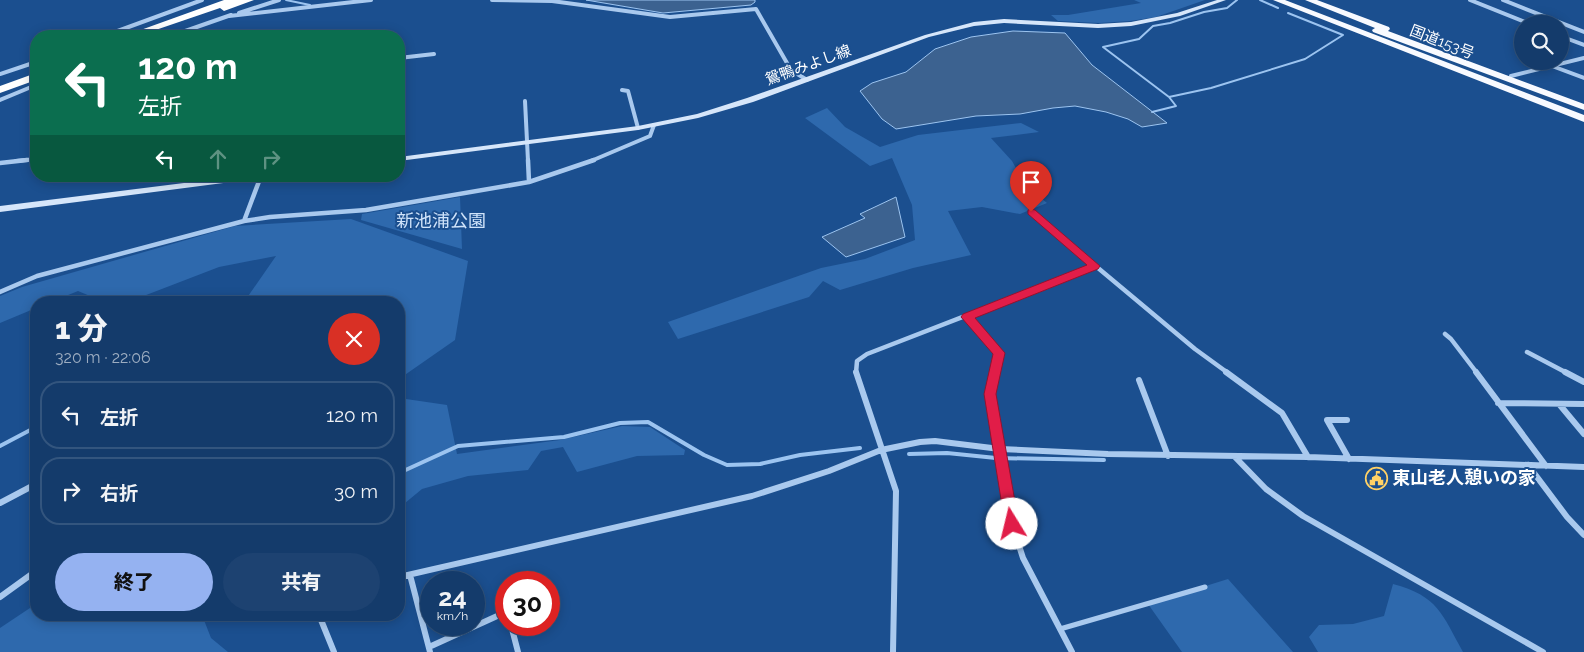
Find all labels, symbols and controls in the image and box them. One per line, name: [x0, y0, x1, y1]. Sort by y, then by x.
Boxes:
map controls: [1514, 15, 1569, 70]
button: search: [1514, 15, 1569, 70]
street label: 国道153号: [1407, 21, 1477, 63]
street label: 鴛鴨みよし線: [763, 41, 853, 89]
text: 120 m: [138, 46, 238, 87]
icon: left: [55, 50, 120, 115]
text: 左折: [138, 93, 182, 119]
icon: left: [151, 145, 179, 173]
icon: ahead: [204, 145, 232, 173]
icon: right: [257, 145, 285, 173]
pin: [1010, 161, 1052, 212]
icon: arrive: [1017, 168, 1045, 196]
park label: 新池浦公園: [396, 210, 486, 231]
text: 1 分: [55, 311, 108, 346]
button: close: [328, 313, 380, 365]
text: 320 m · 22:06: [55, 348, 151, 367]
icon: left: [57, 401, 85, 429]
text: 120 m: [326, 404, 378, 426]
text: 左折: [100, 406, 138, 428]
public building icon: 東山老人憩いの家: [1364, 466, 1388, 490]
place label: 東山老人憩いの家: [1392, 467, 1536, 488]
icon: right: [57, 477, 85, 505]
text: 30 m: [334, 480, 378, 502]
text: 右折: [100, 482, 138, 504]
position arrow: [985, 497, 1037, 549]
button: 終了: [55, 553, 213, 611]
button: 共有: [223, 553, 380, 611]
speed limit sign: 30: [495, 571, 560, 636]
text: 24: [438, 582, 467, 612]
text: km/h: [437, 609, 468, 623]

